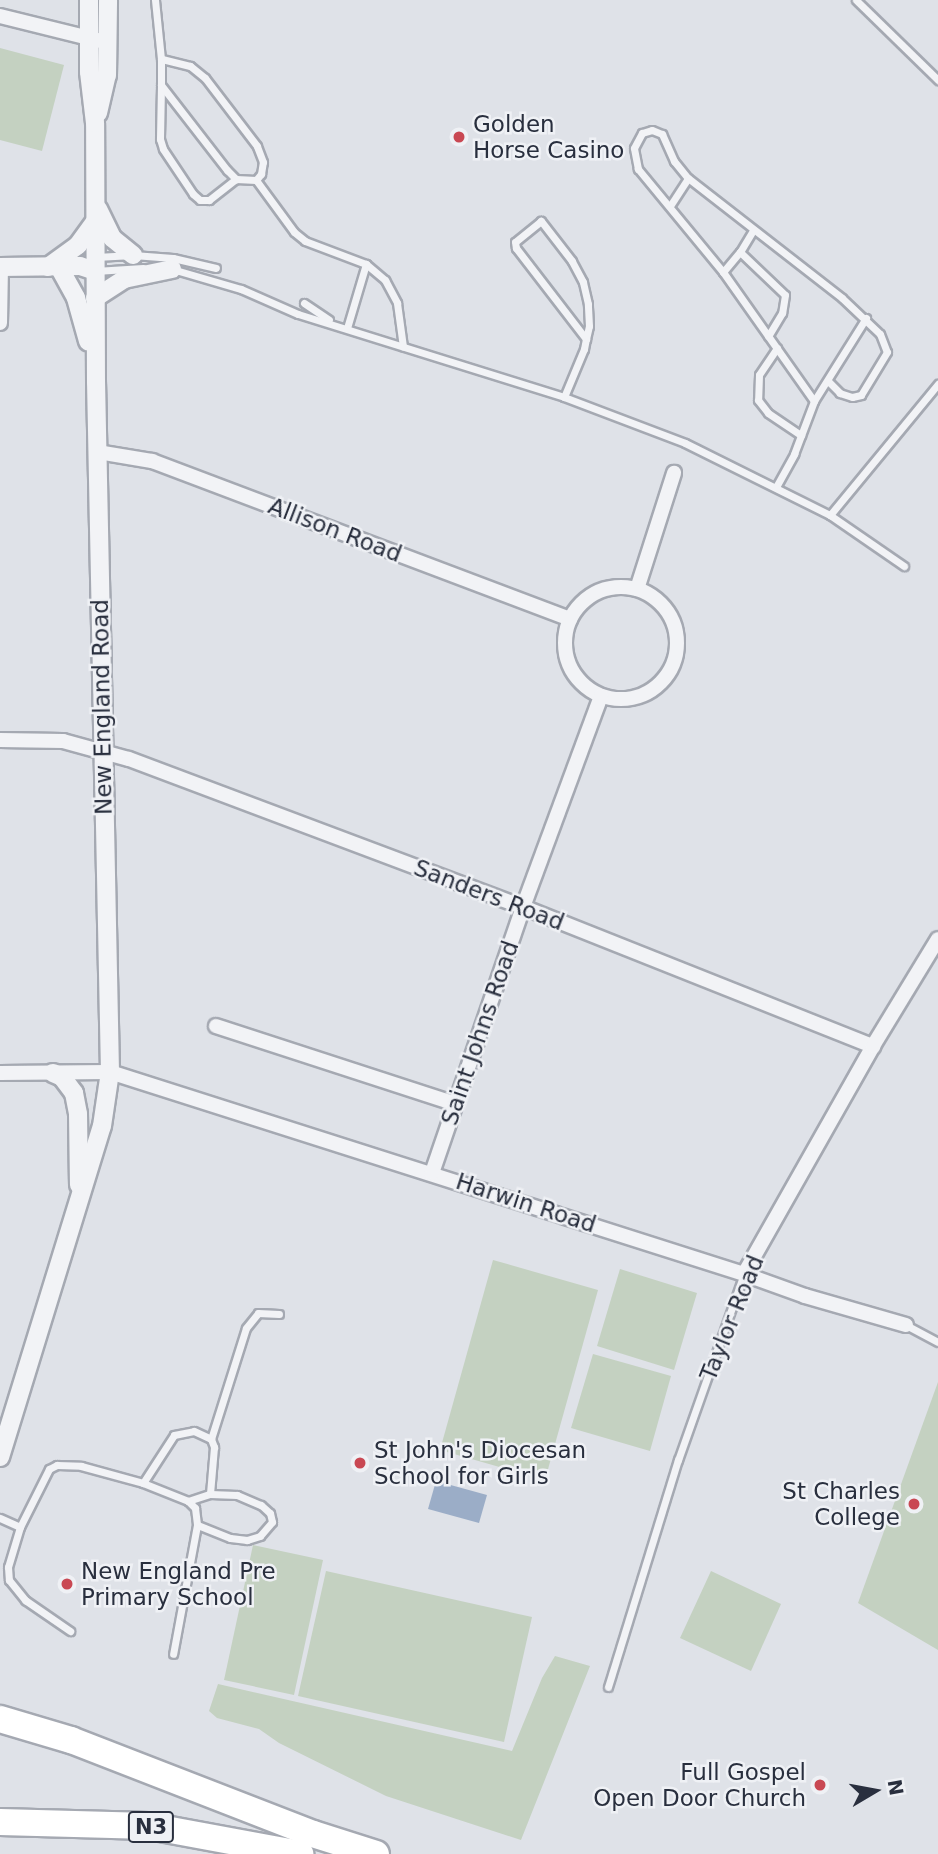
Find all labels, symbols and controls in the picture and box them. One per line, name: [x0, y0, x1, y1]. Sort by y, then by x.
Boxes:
place label: Golden Horse Casino: [473, 110, 624, 164]
marker: Golden Horse Casino: [451, 129, 467, 145]
street label: Allison Road: [264, 492, 406, 568]
street label: New England Road: [86, 599, 118, 815]
street label: Sanders Road: [410, 854, 568, 936]
street label: Saint Johns Road: [436, 937, 524, 1129]
street label: Harwin Road: [452, 1167, 600, 1239]
street label: Taylor Road: [694, 1251, 770, 1385]
place label: St John's Diocesan School for Girls: [374, 1436, 586, 1490]
marker: St John's Diocesan School for Girls: [352, 1455, 368, 1471]
place label: St Charles College: [782, 1477, 900, 1531]
marker: St Charles College: [906, 1496, 922, 1512]
place label: New England Pre Primary School: [81, 1557, 276, 1611]
marker: New England Pre Primary School: [59, 1576, 75, 1592]
north arrow: [840, 1756, 910, 1826]
place label: Full Gospel Open Door Church: [593, 1758, 806, 1812]
marker: Full Gospel Open Door Church: [812, 1777, 828, 1793]
text: N: [883, 1778, 908, 1797]
road number: N3: [127, 1810, 176, 1844]

